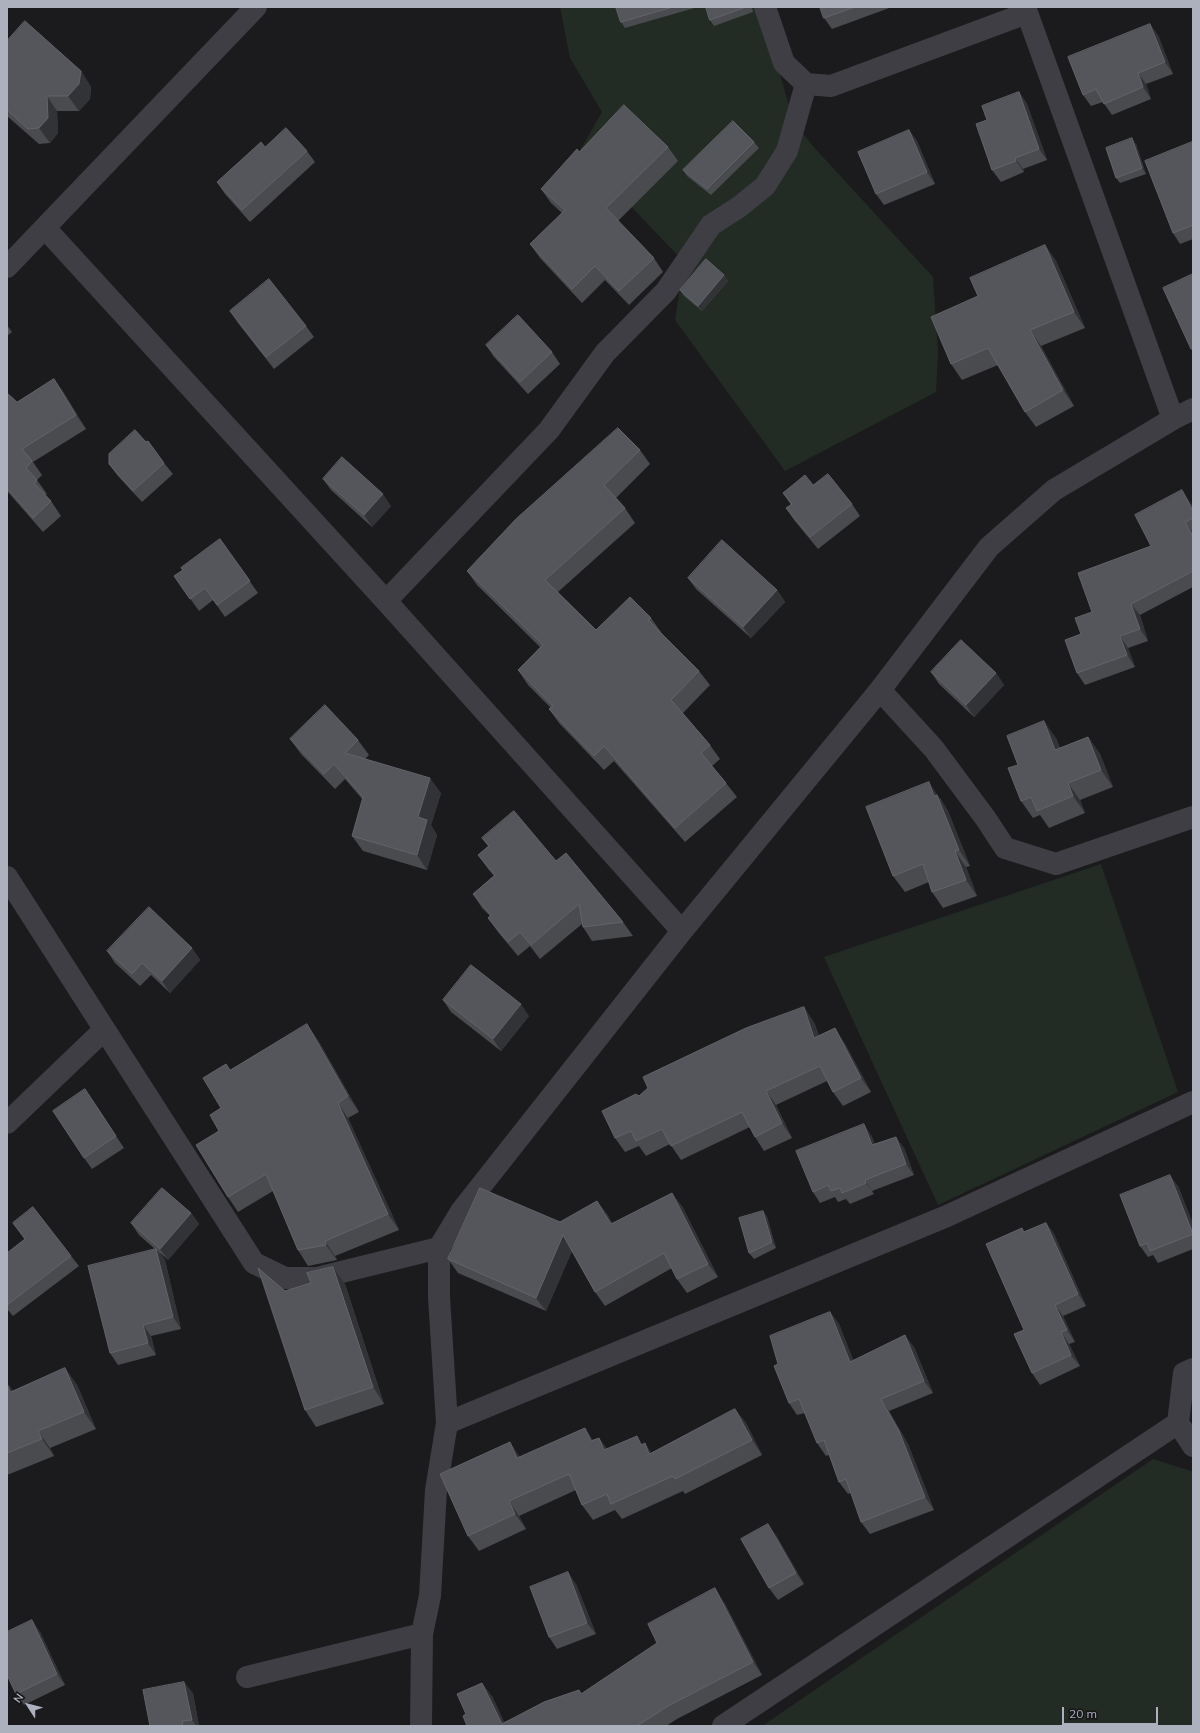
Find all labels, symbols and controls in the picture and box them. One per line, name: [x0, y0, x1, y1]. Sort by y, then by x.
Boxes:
north arrow: [8, 1685, 48, 1725]
text: N: [10, 1690, 26, 1705]
scale bar: [1064, 1699, 1160, 1725]
text: 20 m: [1069, 1706, 1097, 1721]

